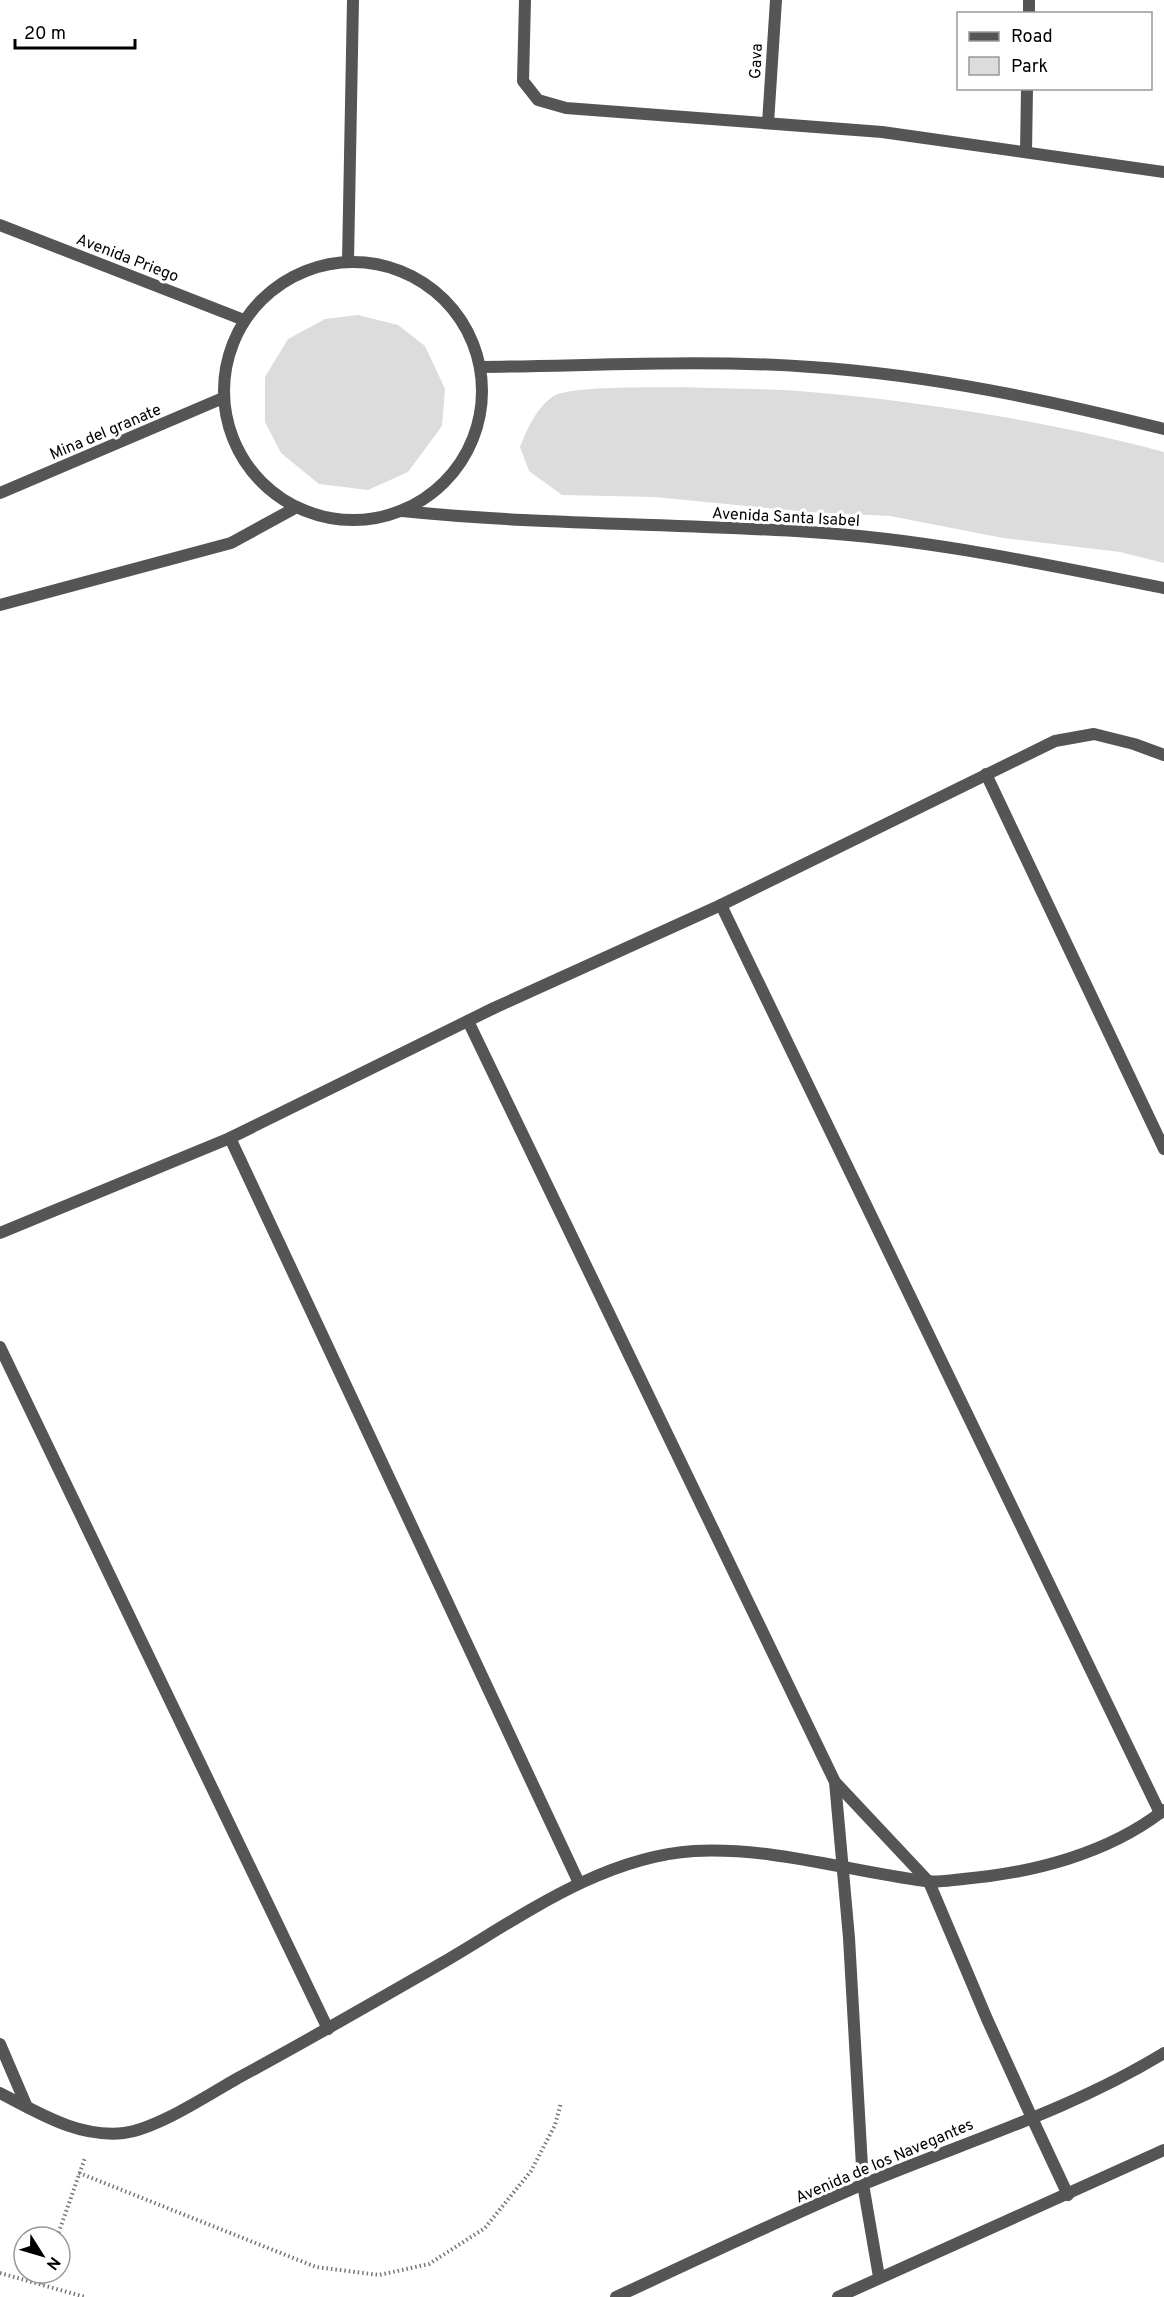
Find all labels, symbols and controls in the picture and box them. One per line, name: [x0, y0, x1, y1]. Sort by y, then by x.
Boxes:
scale bar: [15, 12, 135, 50]
legend: [957, 12, 1152, 90]
text: 20 m: [24, 23, 66, 46]
text: Road: [1011, 26, 1053, 49]
street label: Gava: [746, 43, 768, 79]
text: Park: [1011, 56, 1048, 79]
street label: Avenida Priego: [73, 230, 181, 288]
street label: Mina del granate: [47, 400, 165, 465]
street label: Avenida Santa Isabel: [711, 504, 860, 532]
street label: Avenida de los Navegantes: [793, 2115, 977, 2208]
north arrow: [12, 2225, 72, 2285]
text: N: [41, 2252, 64, 2273]

